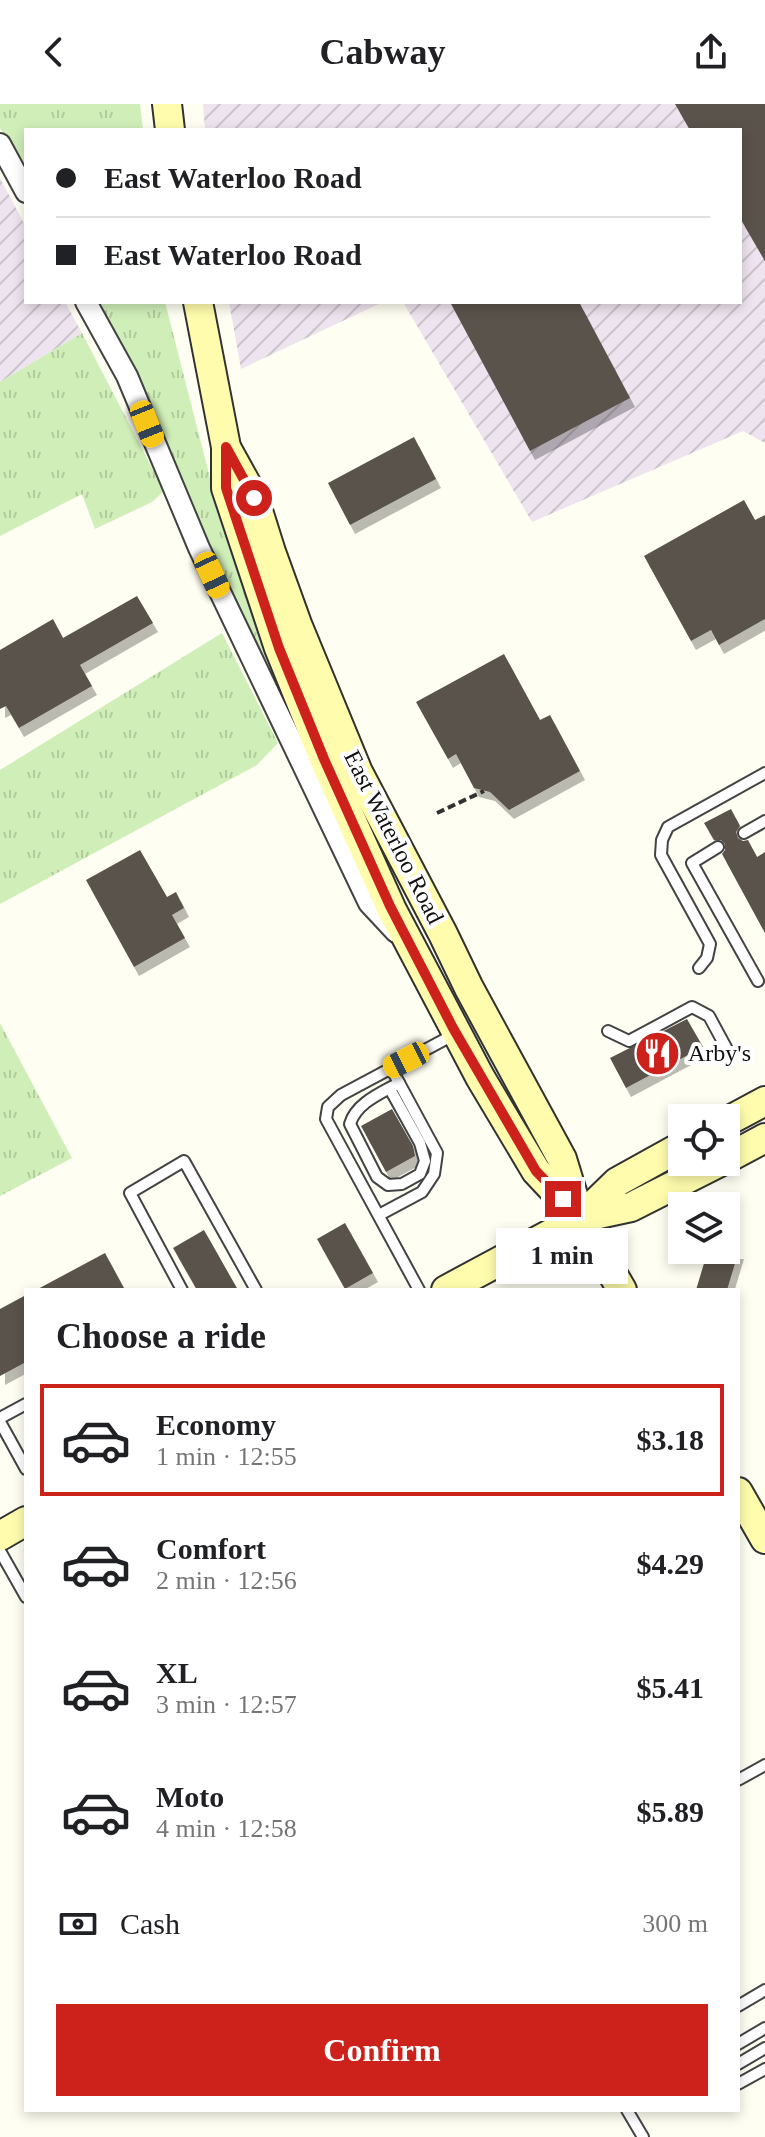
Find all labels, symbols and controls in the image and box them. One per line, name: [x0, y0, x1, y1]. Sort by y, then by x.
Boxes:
icon: back: [32, 30, 76, 74]
icon: share: [689, 30, 733, 74]
text: Cabway: [319, 32, 446, 72]
text: East Waterloo Road: [104, 161, 362, 194]
text: East Waterloo Road: [104, 238, 362, 271]
car: [127, 397, 167, 451]
route start: [236, 480, 272, 516]
car: [191, 548, 233, 602]
street label: East Waterloo Road: [339, 746, 449, 928]
restaurant icon: Arby's: [633, 1029, 681, 1077]
car: [379, 1038, 433, 1082]
place label: Arby's: [688, 1040, 751, 1066]
map controls: [668, 1104, 740, 1264]
button: locate: [668, 1104, 740, 1176]
route end: [545, 1181, 581, 1217]
button: layers: [668, 1192, 740, 1264]
callout: 1 min: [497, 1227, 629, 1283]
text: 1 min: [531, 1241, 593, 1270]
text: Choose a ride: [56, 1316, 266, 1356]
icon: car: [60, 1404, 132, 1476]
text: Economy: [156, 1408, 276, 1441]
text: $3.18: [637, 1423, 704, 1456]
text: 1 min · 12:55: [156, 1442, 297, 1471]
icon: car: [60, 1528, 132, 1600]
text: Comfort: [156, 1532, 266, 1565]
text: $4.29: [637, 1547, 704, 1580]
text: 2 min · 12:56: [156, 1566, 297, 1595]
icon: car: [60, 1652, 132, 1724]
text: XL: [156, 1656, 198, 1689]
text: $5.41: [637, 1671, 704, 1704]
text: 3 min · 12:57: [156, 1690, 297, 1719]
icon: car: [60, 1776, 132, 1848]
text: Moto: [156, 1780, 224, 1813]
text: $5.89: [637, 1795, 704, 1828]
text: 4 min · 12:58: [156, 1814, 297, 1843]
icon: cash: [56, 1902, 100, 1946]
text: Cash: [120, 1907, 180, 1940]
text: 300 m: [642, 1909, 708, 1938]
button: Confirm: [56, 2004, 708, 2096]

